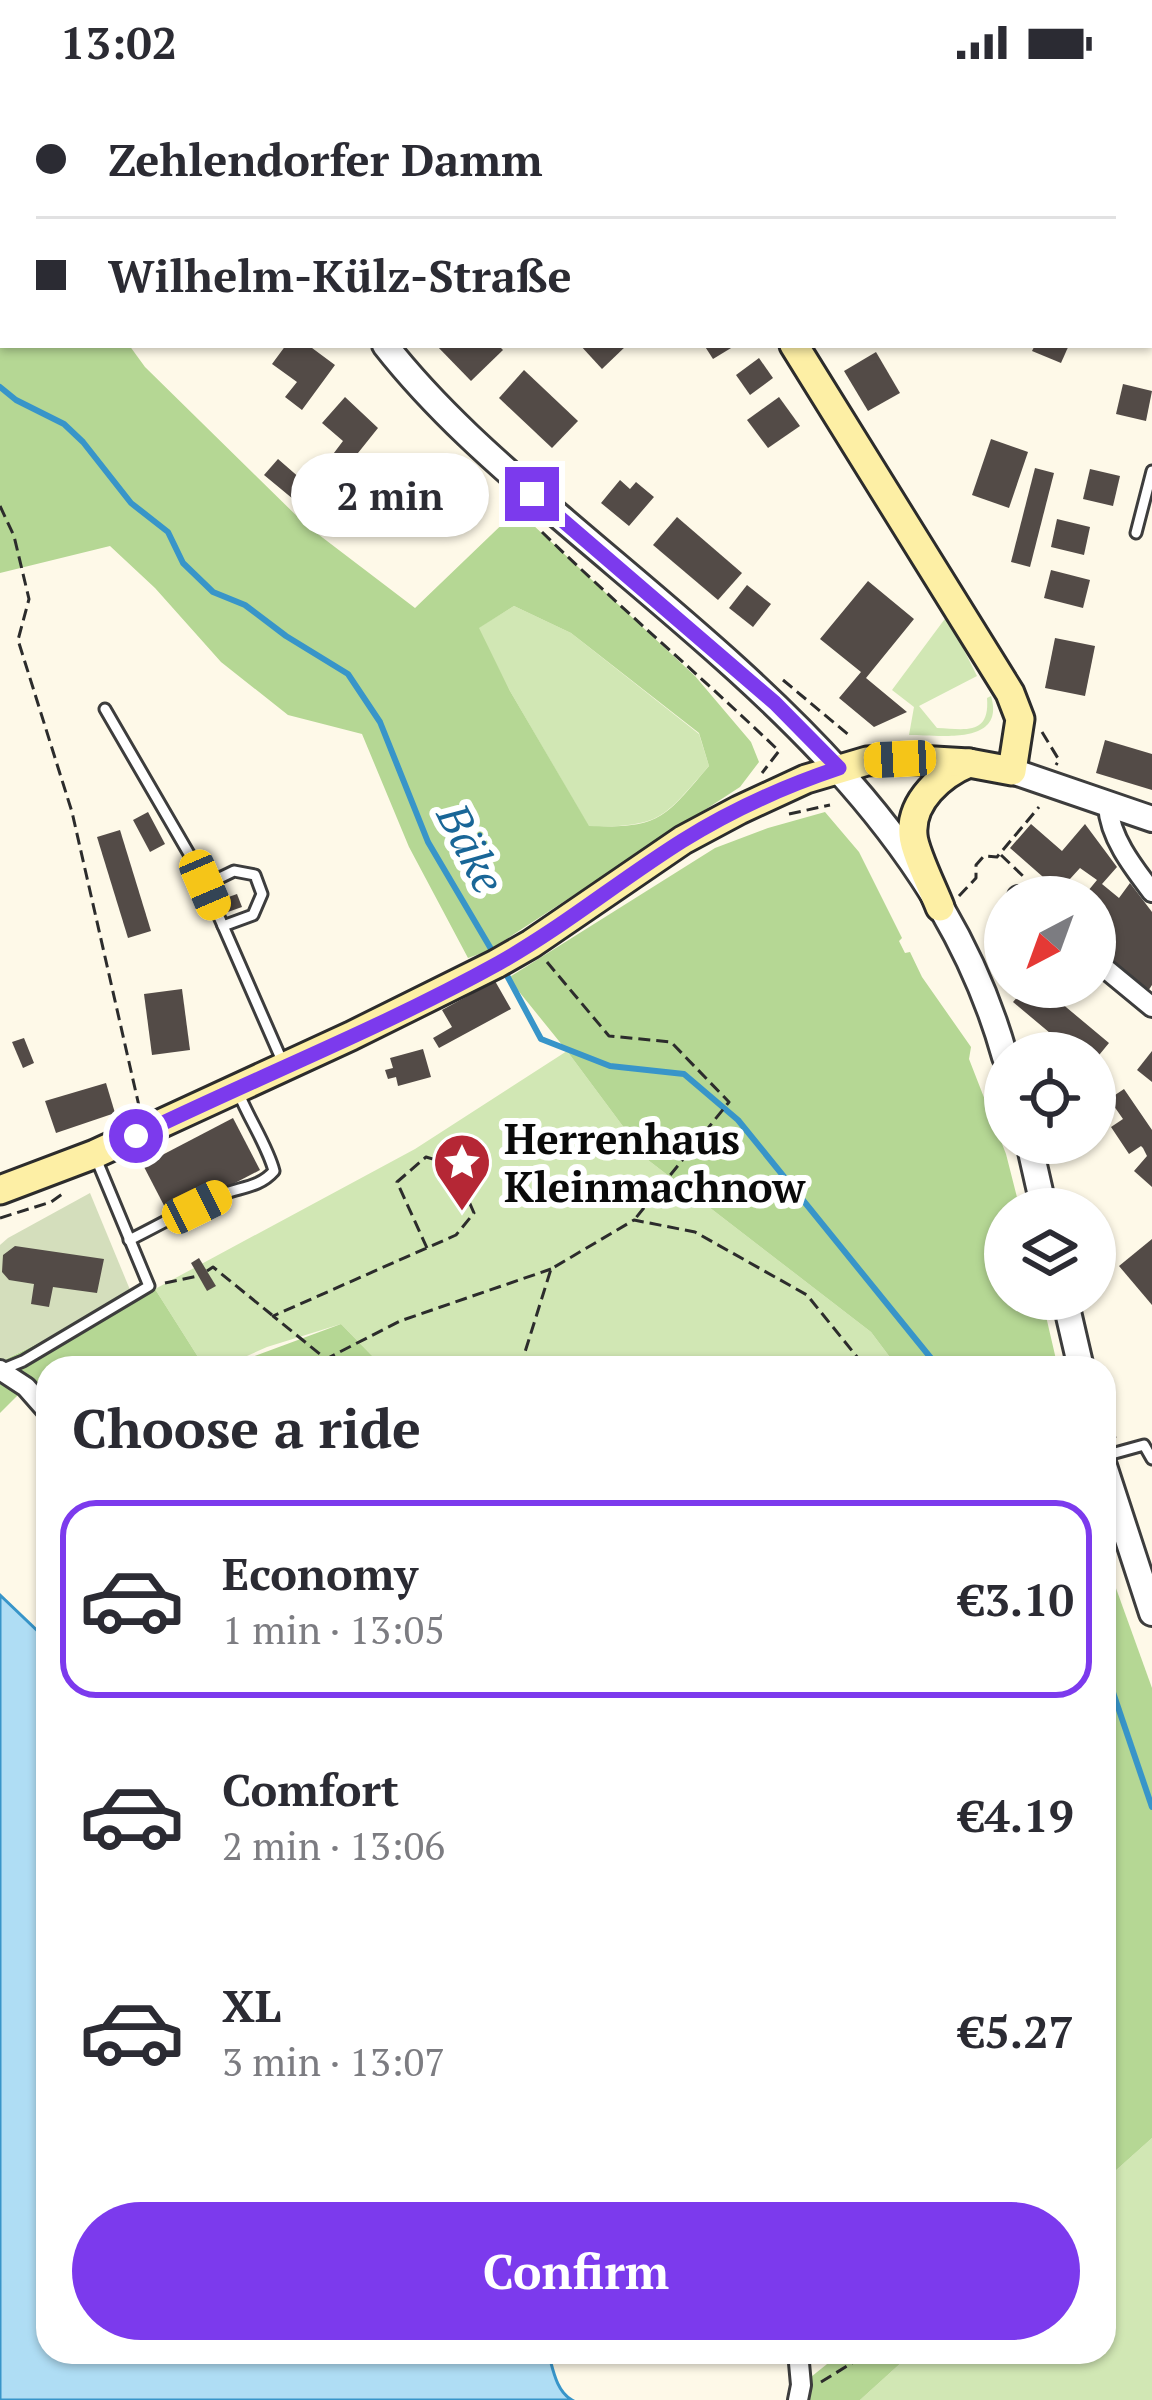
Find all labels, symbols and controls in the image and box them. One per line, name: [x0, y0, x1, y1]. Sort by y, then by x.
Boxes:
text: 13:02: [60, 12, 177, 72]
text: Zehlendorfer Damm: [108, 129, 543, 189]
text: Wilhelm-Külz-Straße: [108, 245, 572, 305]
callout: 2 min: [292, 452, 490, 536]
route end: [505, 467, 559, 521]
text: 2 min: [337, 469, 443, 521]
car: [863, 739, 937, 779]
water label: Bäke: [424, 792, 520, 903]
car: [174, 845, 236, 925]
north arrow: [984, 876, 1116, 1008]
map controls: [984, 876, 1116, 1320]
button: locate: [984, 1032, 1116, 1164]
route start: [109, 1109, 163, 1163]
place label: Herrenhaus Kleinmachnow: [504, 1110, 806, 1214]
place icon: Herrenhaus Kleinmachnow: [431, 1131, 493, 1213]
car: [157, 1175, 237, 1239]
button: layers: [984, 1188, 1116, 1320]
text: Choose a ride: [72, 1392, 421, 1463]
text: Economy: [222, 1543, 418, 1603]
icon: car: [78, 1545, 186, 1653]
text: €3.10: [959, 1569, 1074, 1629]
text: 1 min · 13:05: [222, 1603, 445, 1655]
text: Comfort: [222, 1759, 399, 1819]
icon: car: [78, 1761, 186, 1869]
text: €4.19: [959, 1785, 1074, 1845]
text: 2 min · 13:06: [222, 1819, 445, 1871]
text: XL: [222, 1975, 281, 2035]
icon: car: [78, 1977, 186, 2085]
text: €5.27: [959, 2001, 1074, 2061]
text: 3 min · 13:07: [222, 2035, 445, 2087]
button: Confirm: [72, 2202, 1080, 2340]

